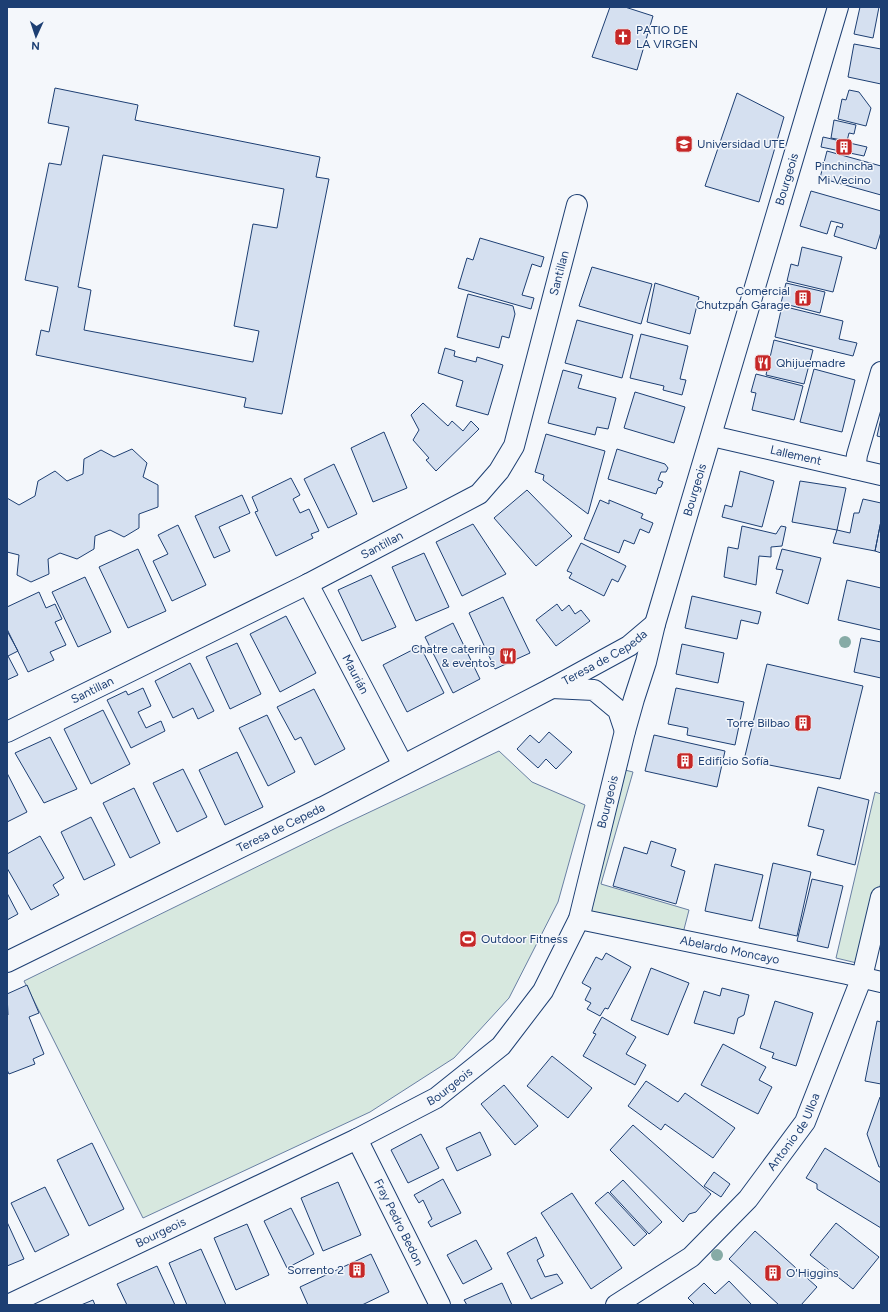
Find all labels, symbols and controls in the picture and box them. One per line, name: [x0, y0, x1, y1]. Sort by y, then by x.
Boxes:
north arrow: [16, 16, 56, 56]
place label: PATIO DE LA VIRGEN: [636, 23, 698, 51]
church icon: PATIO DE LA VIRGEN: [613, 27, 633, 47]
text: N: [31, 39, 40, 52]
school or university icon: Universidad UTE: [674, 134, 694, 154]
place label: Universidad UTE: [697, 137, 785, 151]
building icon: Pinchincha Mi Vecino: [834, 137, 854, 157]
street label: Bourgeois: [773, 151, 801, 207]
place label: Pinchincha Mi Vecino: [815, 159, 873, 187]
street label: Santillan: [547, 249, 572, 297]
place label: Comercial Chutzpah Garage: [696, 284, 790, 312]
building icon: Comercial Chutzpah Garage: [793, 288, 813, 308]
restaurant icon: Qhijuemadre: [753, 353, 773, 373]
place label: Qhijuemadre: [776, 356, 846, 370]
street label: Lallement: [769, 443, 823, 468]
street label: Bourgeois: [680, 462, 709, 518]
street label: Santillan: [359, 528, 406, 562]
street label: Teresa de Cepeda: [560, 627, 650, 688]
place label: Chatre catering & eventos: [411, 642, 495, 670]
restaurant icon: Chatre catering & eventos: [498, 646, 518, 666]
street label: Maurián: [339, 652, 372, 697]
street label: Santillan: [69, 674, 116, 706]
building icon: Torre Bilbao: [793, 713, 813, 733]
place label: Torre Bilbao: [727, 716, 790, 730]
building icon: Edificio Sofía: [675, 751, 695, 771]
place label: Edificio Sofía: [698, 754, 769, 768]
street label: Bourgeois: [594, 774, 621, 830]
street label: Teresa de Cepeda: [234, 800, 327, 855]
sports icon: Outdoor Fitness: [458, 929, 478, 949]
place label: Outdoor Fitness: [481, 932, 568, 946]
street label: Abelardo Moncayo: [679, 933, 781, 967]
street label: Bourgeois: [424, 1064, 475, 1109]
street label: Antonio de Ulloa: [764, 1091, 823, 1173]
street label: Fray Pedro Bedon: [371, 1177, 426, 1268]
street label: Bourgeois: [133, 1214, 188, 1250]
building icon: Sorrento 2: [347, 1260, 367, 1280]
place label: Sorrento 2: [287, 1263, 344, 1277]
building icon: O'Higgins: [763, 1263, 783, 1283]
place label: O'Higgins: [786, 1266, 839, 1280]

